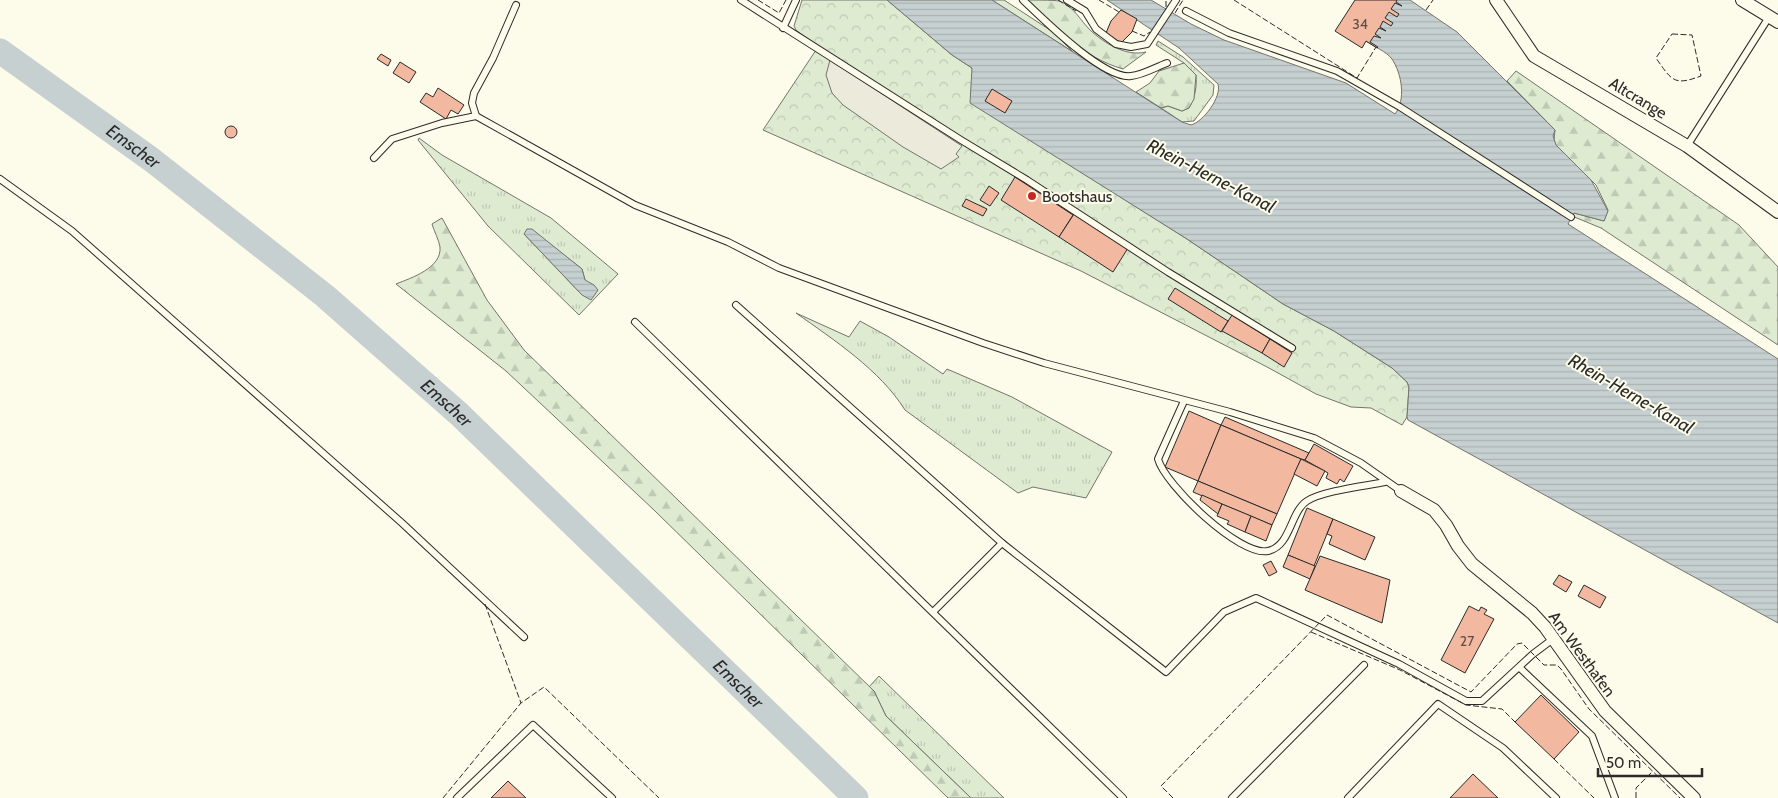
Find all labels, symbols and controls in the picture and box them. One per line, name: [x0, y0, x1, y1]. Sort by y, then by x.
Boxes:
house number: 34: [1352, 15, 1368, 33]
street label: Altcrange: [1606, 73, 1670, 123]
water label: Emscher: [102, 120, 166, 174]
water label: Rhein-Herne-Kanal: [1143, 134, 1279, 218]
place label: Bootshaus: [1042, 187, 1113, 206]
marker: Bootshaus: [1026, 190, 1038, 202]
water label: Rhein-Herne-Kanal: [1565, 349, 1698, 439]
water label: Emscher: [416, 375, 478, 433]
street label: Am Westhafen: [1545, 608, 1619, 700]
house number: 27: [1460, 632, 1474, 650]
water label: Emscher: [709, 655, 769, 714]
scale bar: [1598, 746, 1702, 778]
text: 50 m: [1606, 754, 1641, 772]

